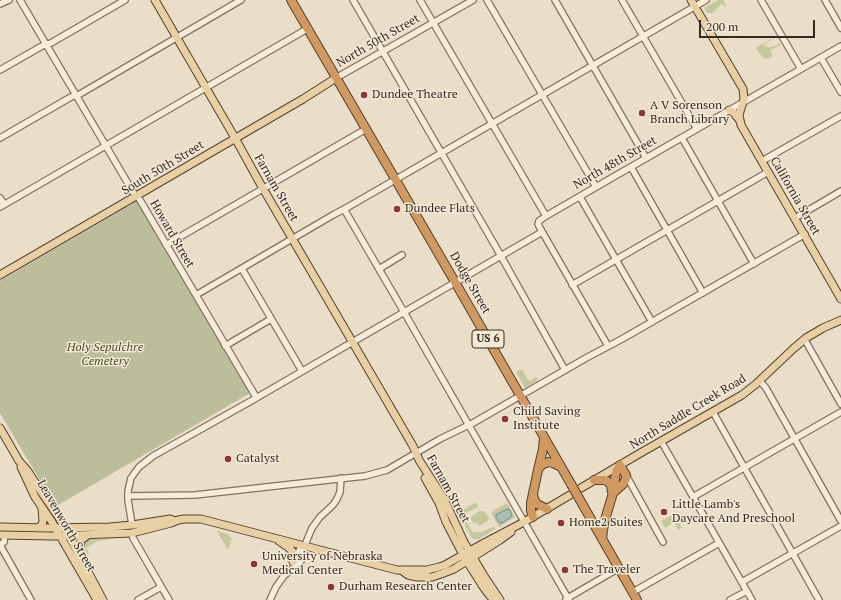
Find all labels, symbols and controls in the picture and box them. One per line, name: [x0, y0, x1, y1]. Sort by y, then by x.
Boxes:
street label: North 50th Street: [334, 11, 422, 71]
scale bar: [701, 12, 817, 38]
text: 200 m: [706, 19, 738, 34]
place label: Dundee Theatre: [372, 88, 458, 102]
marker: Dundee Theatre: [359, 90, 369, 100]
place label: A V Sorenson Branch Library: [650, 99, 729, 127]
marker: A V Sorenson Branch Library: [637, 108, 647, 118]
street label: North 48th Street: [571, 133, 659, 193]
street label: South 50th Street: [119, 138, 207, 198]
street label: Farnam Street: [251, 152, 301, 224]
street label: California Street: [767, 154, 823, 238]
street label: Howard Street: [147, 197, 197, 271]
place label: Dundee Flats: [405, 202, 475, 216]
marker: Dundee Flats: [392, 204, 402, 214]
street label: Dodge Street: [446, 249, 494, 317]
road number: US 6: [472, 330, 504, 348]
park label: Holy Sepulchre Cemetery: [67, 341, 143, 369]
street label: North Saddle Creek Road: [627, 372, 749, 452]
place label: Child Saving Institute: [513, 405, 580, 433]
marker: Child Saving Institute: [500, 414, 510, 424]
place label: Catalyst: [236, 452, 280, 466]
street label: Farnam Street: [423, 452, 473, 526]
marker: Catalyst: [223, 454, 233, 464]
street label: Leavenworth Street: [34, 477, 98, 575]
place label: Little Lamb's Daycare And Preschool: [672, 498, 795, 526]
marker: Little Lamb's Daycare And Preschool: [659, 507, 669, 517]
place label: Home2 Suites: [569, 516, 643, 530]
marker: Home2 Suites: [556, 518, 566, 528]
place label: University of Nebraska Medical Center: [262, 550, 383, 578]
marker: University of Nebraska Medical Center: [249, 559, 259, 569]
place label: The Traveler: [573, 563, 640, 577]
marker: The Traveler: [560, 565, 570, 575]
place label: Durham Research Center: [339, 580, 472, 594]
marker: Durham Research Center: [326, 582, 336, 592]

